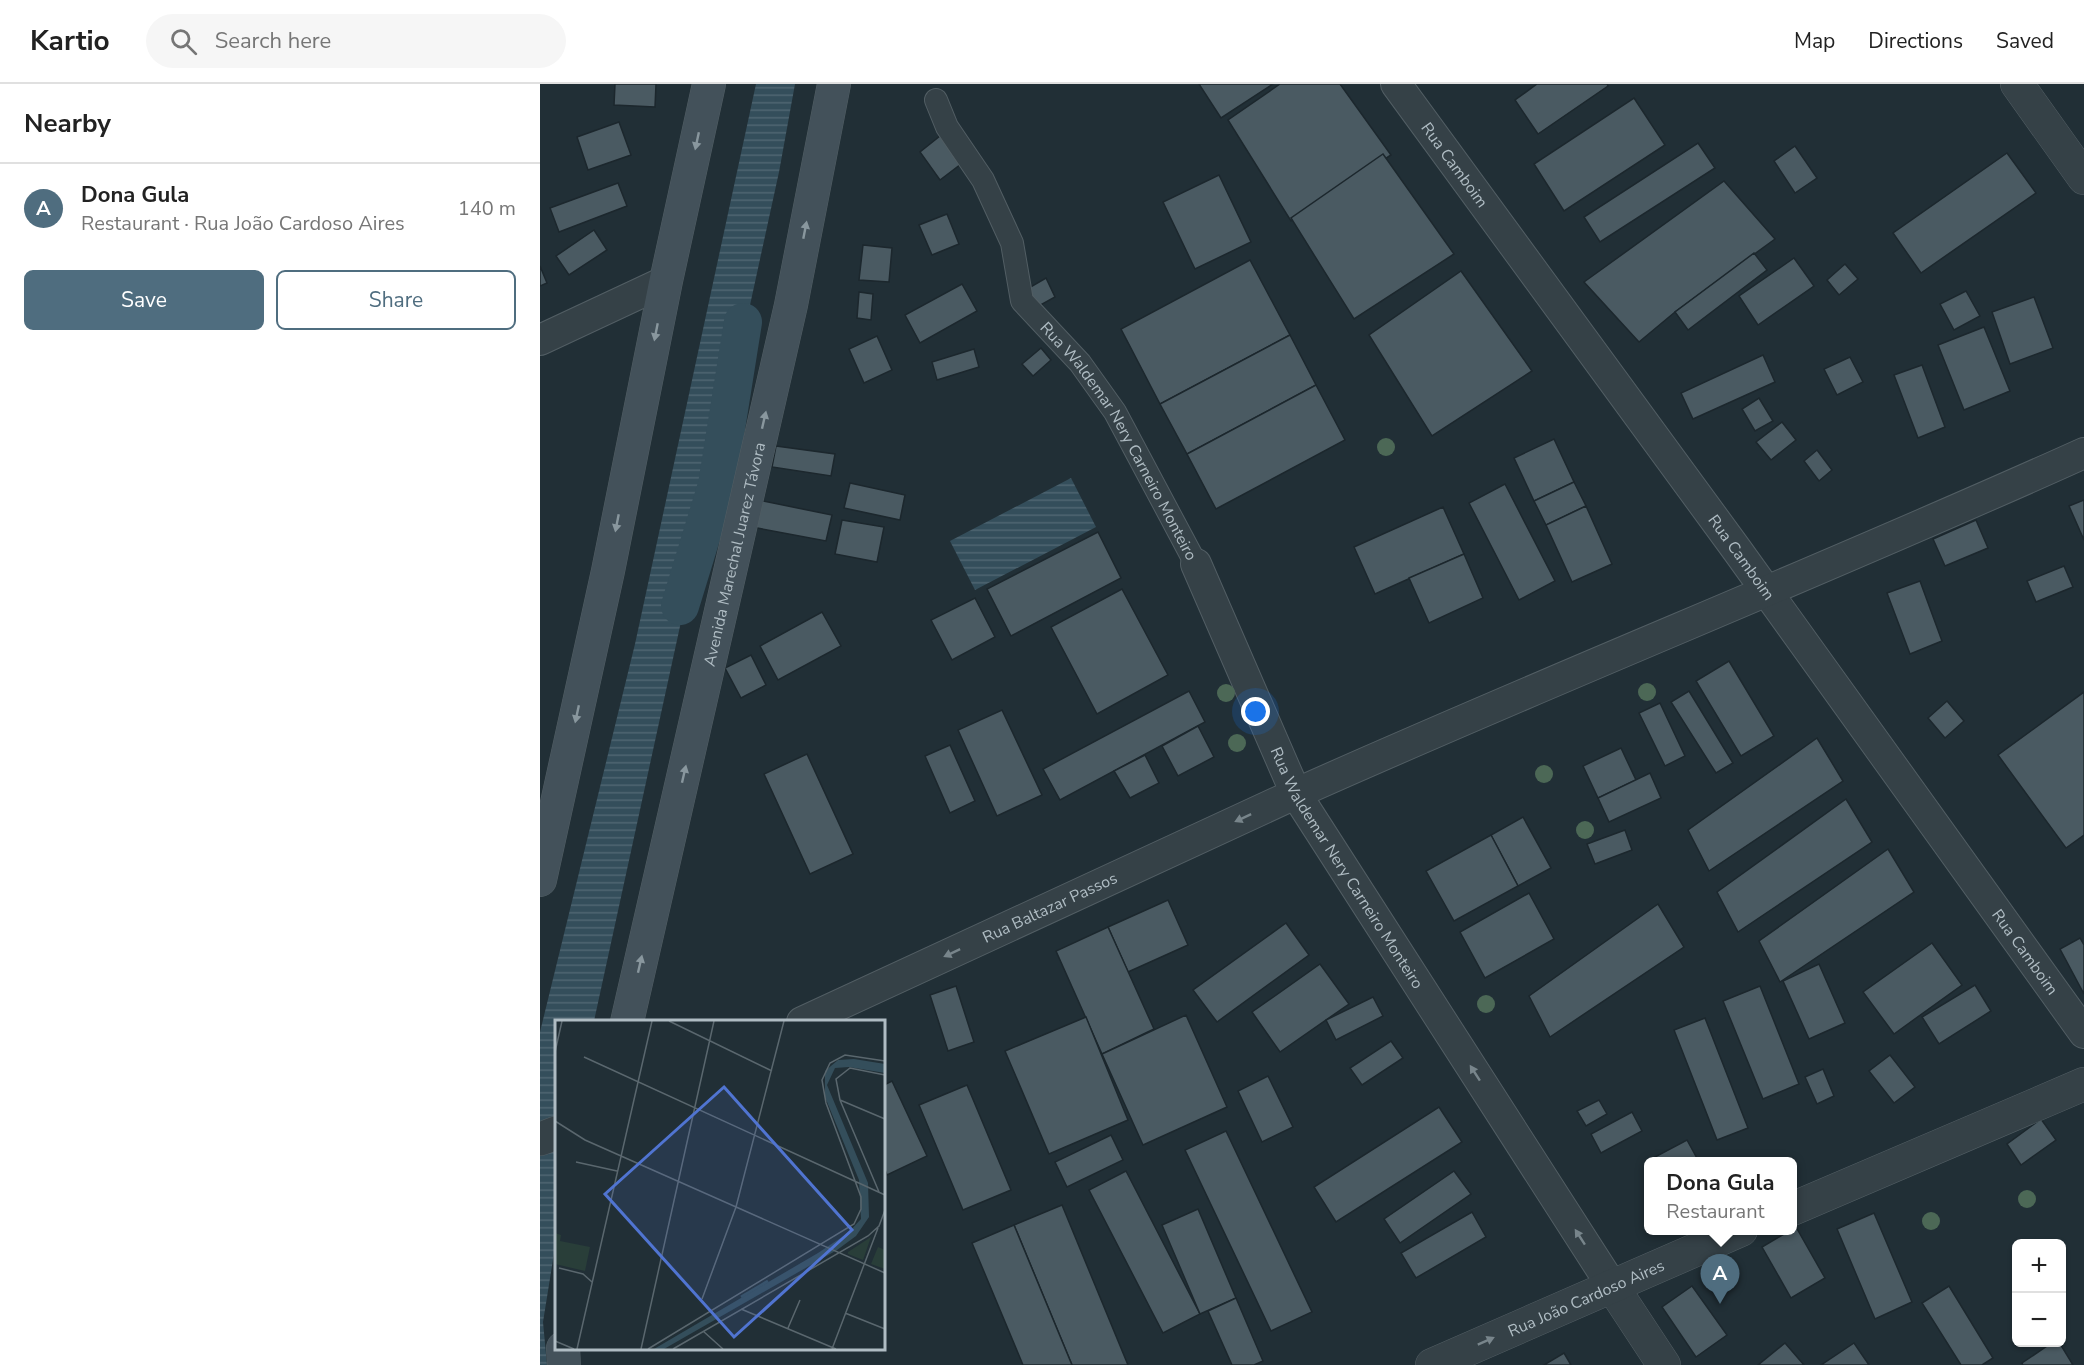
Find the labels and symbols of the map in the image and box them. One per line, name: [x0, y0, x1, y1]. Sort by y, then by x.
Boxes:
street label: Rua Camboim: [1416, 118, 1493, 212]
one-way arrow: [691, 132, 701, 150]
one-way arrow: [801, 220, 810, 239]
street label: Rua Waldemar Nery Carneiro Monteiro: [1035, 317, 1202, 564]
one-way arrow: [651, 322, 660, 341]
one-way arrow: [760, 411, 770, 430]
street label: Avenida Marechal Juarez Távora: [699, 440, 771, 668]
street label: Rua Camboim: [1703, 510, 1779, 605]
one-way arrow: [612, 514, 622, 532]
your location: [1241, 697, 1270, 726]
one-way arrow: [571, 704, 581, 723]
street label: Rua Waldemar Nery Carneiro Monteiro: [1265, 744, 1428, 993]
one-way arrow: [679, 765, 689, 784]
one-way arrow: [1235, 814, 1252, 823]
street label: Rua Baltazar Passos: [979, 867, 1121, 949]
street label: Rua Camboim: [1986, 905, 2063, 1000]
one-way arrow: [943, 948, 960, 957]
one-way arrow: [636, 955, 646, 974]
inset map: [555, 1020, 885, 1350]
one-way arrow: [1469, 1065, 1481, 1081]
one-way arrow: [1575, 1229, 1586, 1245]
pin: A: [1700, 1254, 1740, 1304]
street label: Rua João Cardoso Aires: [1505, 1255, 1668, 1343]
one-way arrow: [1477, 1337, 1494, 1346]

